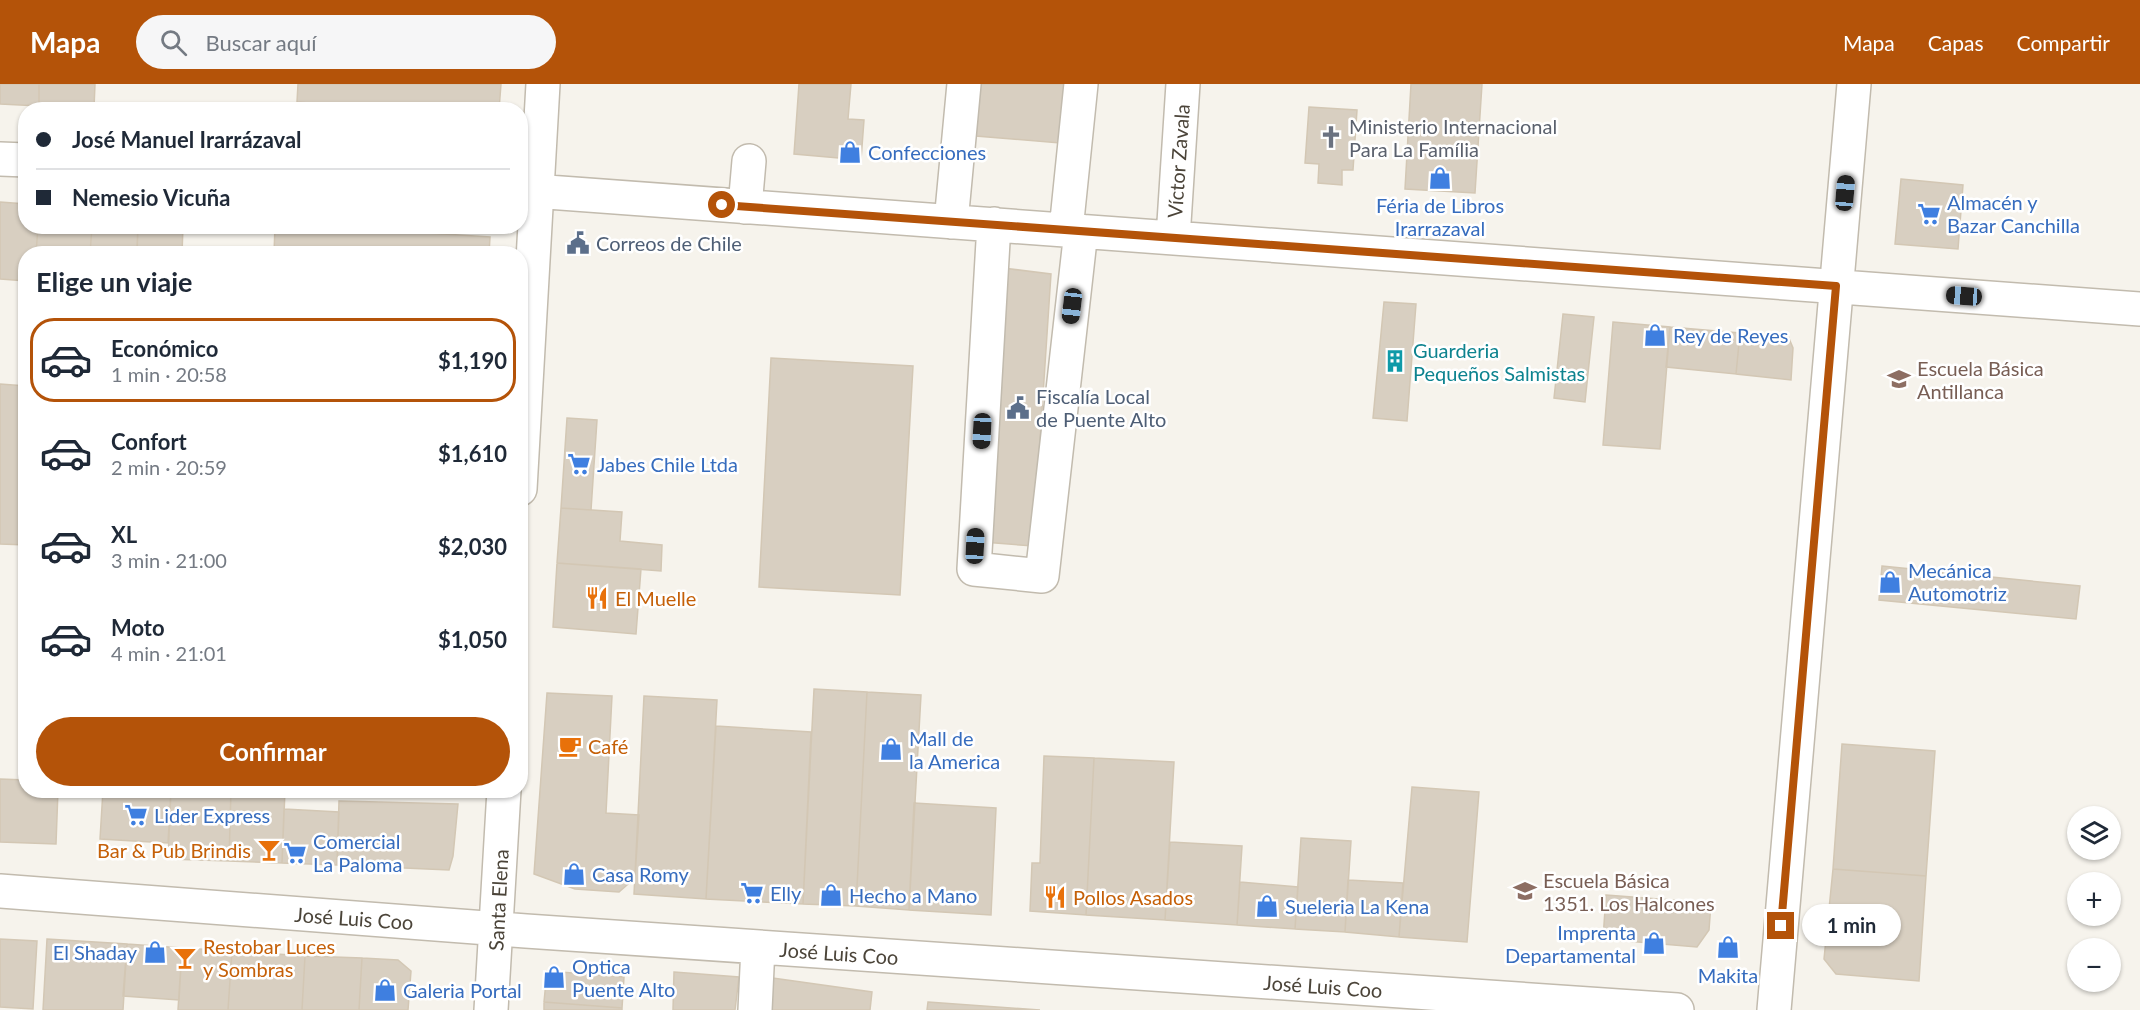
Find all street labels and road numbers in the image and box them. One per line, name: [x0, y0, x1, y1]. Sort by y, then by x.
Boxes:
street label: Víctor Zavala: [1162, 103, 1194, 219]
street label: Santa Elena: [483, 849, 513, 951]
street label: José Luis Coo: [294, 902, 414, 934]
street label: José Luis Coo: [779, 937, 899, 969]
street label: José Luis Coo: [1263, 970, 1383, 1002]

